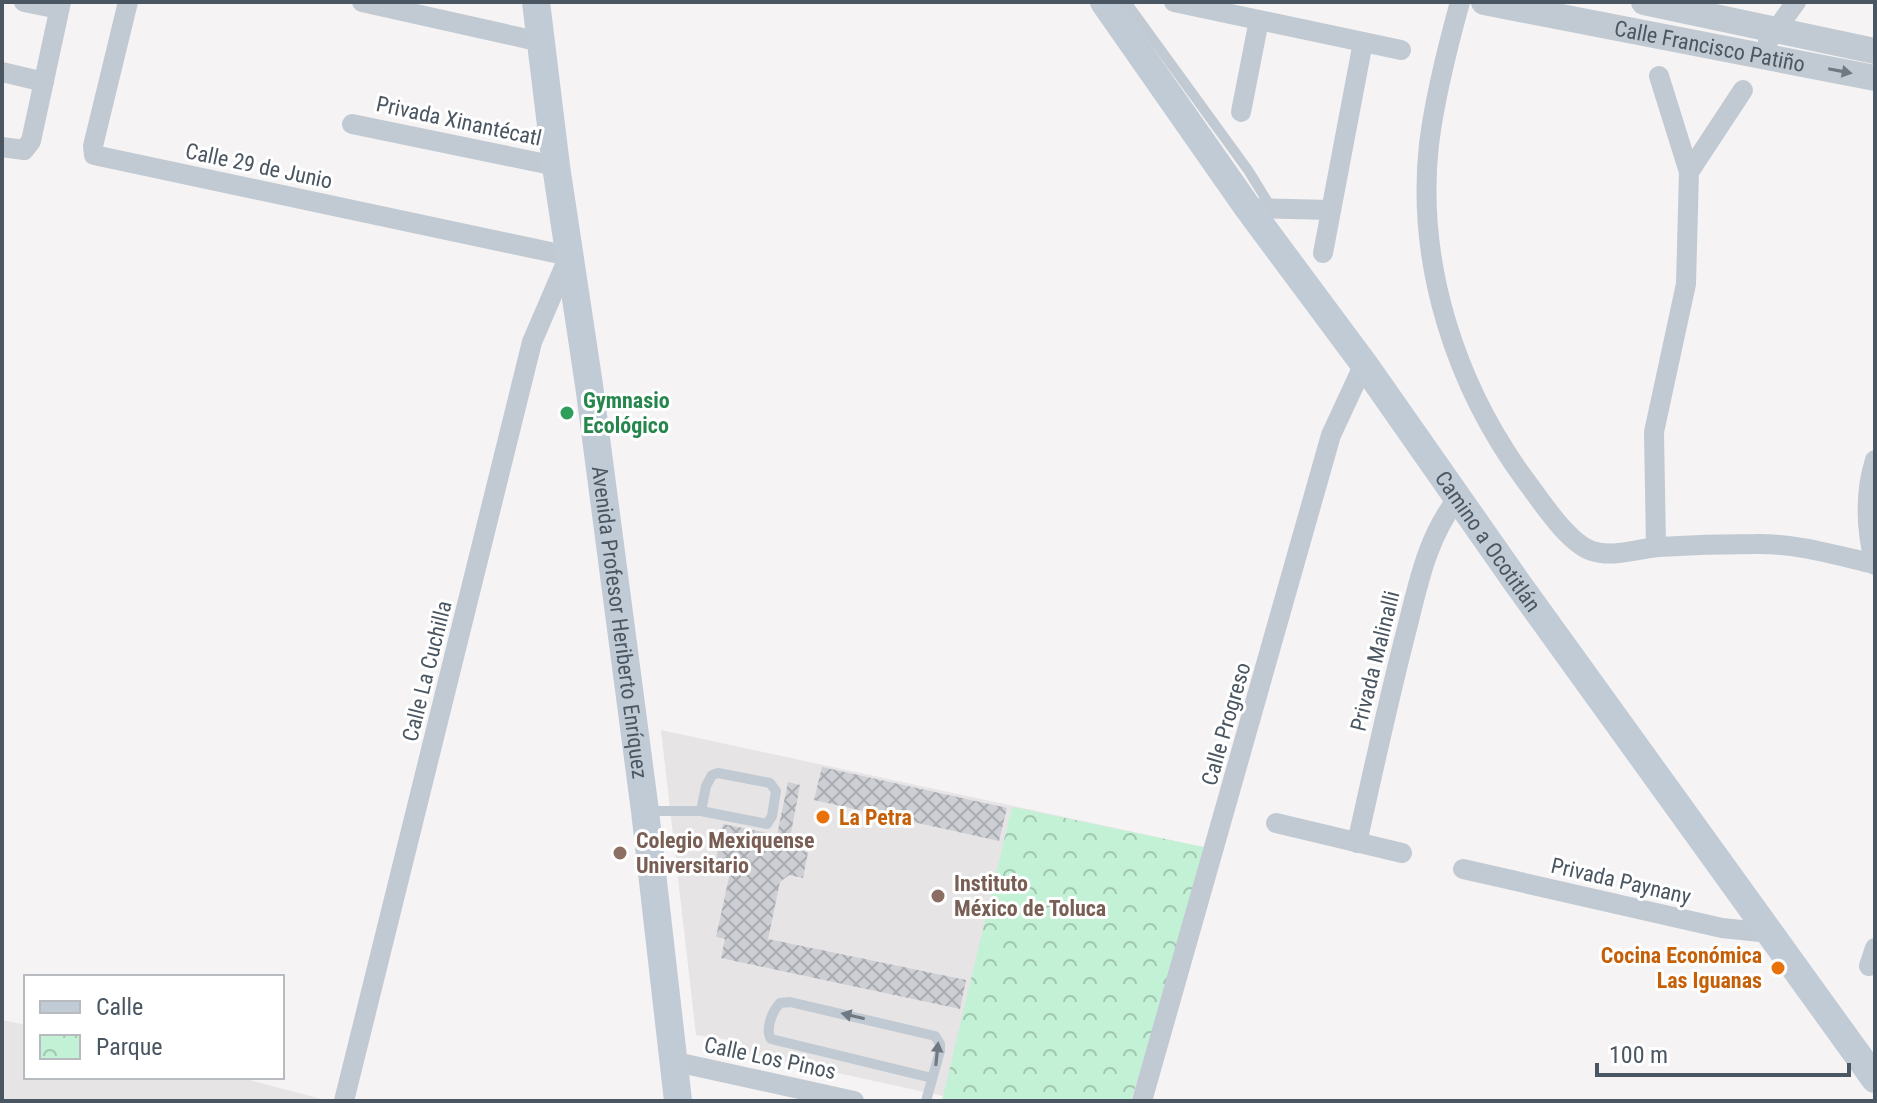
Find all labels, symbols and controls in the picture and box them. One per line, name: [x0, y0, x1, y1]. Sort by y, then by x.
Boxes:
street label: Calle Francisco Patiño: [1612, 15, 1807, 77]
one-way arrow: [1828, 65, 1853, 78]
street label: Privada Xinantécatl: [374, 91, 544, 151]
street label: Calle 29 de Junio: [183, 138, 335, 194]
place label: Gymnasio Ecológico: [583, 388, 670, 438]
marker: Gymnasio Ecológico: [558, 404, 576, 422]
street label: Avenida Profesor Heriberto Enríquez: [587, 464, 653, 780]
street label: Camino a Ocotitlán: [1430, 466, 1546, 616]
street label: Privada Malinalli: [1345, 588, 1405, 734]
street label: Calle La Cuchilla: [397, 598, 457, 744]
street label: Calle Progreso: [1196, 660, 1256, 788]
place label: La Petra: [839, 805, 912, 830]
marker: La Petra: [814, 808, 832, 826]
place label: Colegio Mexiquense Universitario: [636, 828, 815, 878]
marker: Colegio Mexiquense Universitario: [611, 844, 629, 862]
street label: Privada Paynany: [1549, 853, 1693, 909]
place label: Instituto México de Toluca: [954, 871, 1106, 921]
marker: Instituto México de Toluca: [929, 887, 947, 905]
place label: Cocina Económica Las Iguanas: [1601, 943, 1762, 993]
marker: Cocina Económica Las Iguanas: [1769, 959, 1787, 977]
legend: [24, 975, 284, 1079]
text: Calle: [96, 993, 143, 1021]
one-way arrow: [841, 1009, 866, 1022]
scale bar: [1597, 1027, 1849, 1077]
street label: Calle Los Pinos: [702, 1032, 838, 1084]
text: Parque: [96, 1033, 163, 1061]
one-way arrow: [931, 1041, 944, 1066]
text: 100 m: [1609, 1041, 1668, 1069]

